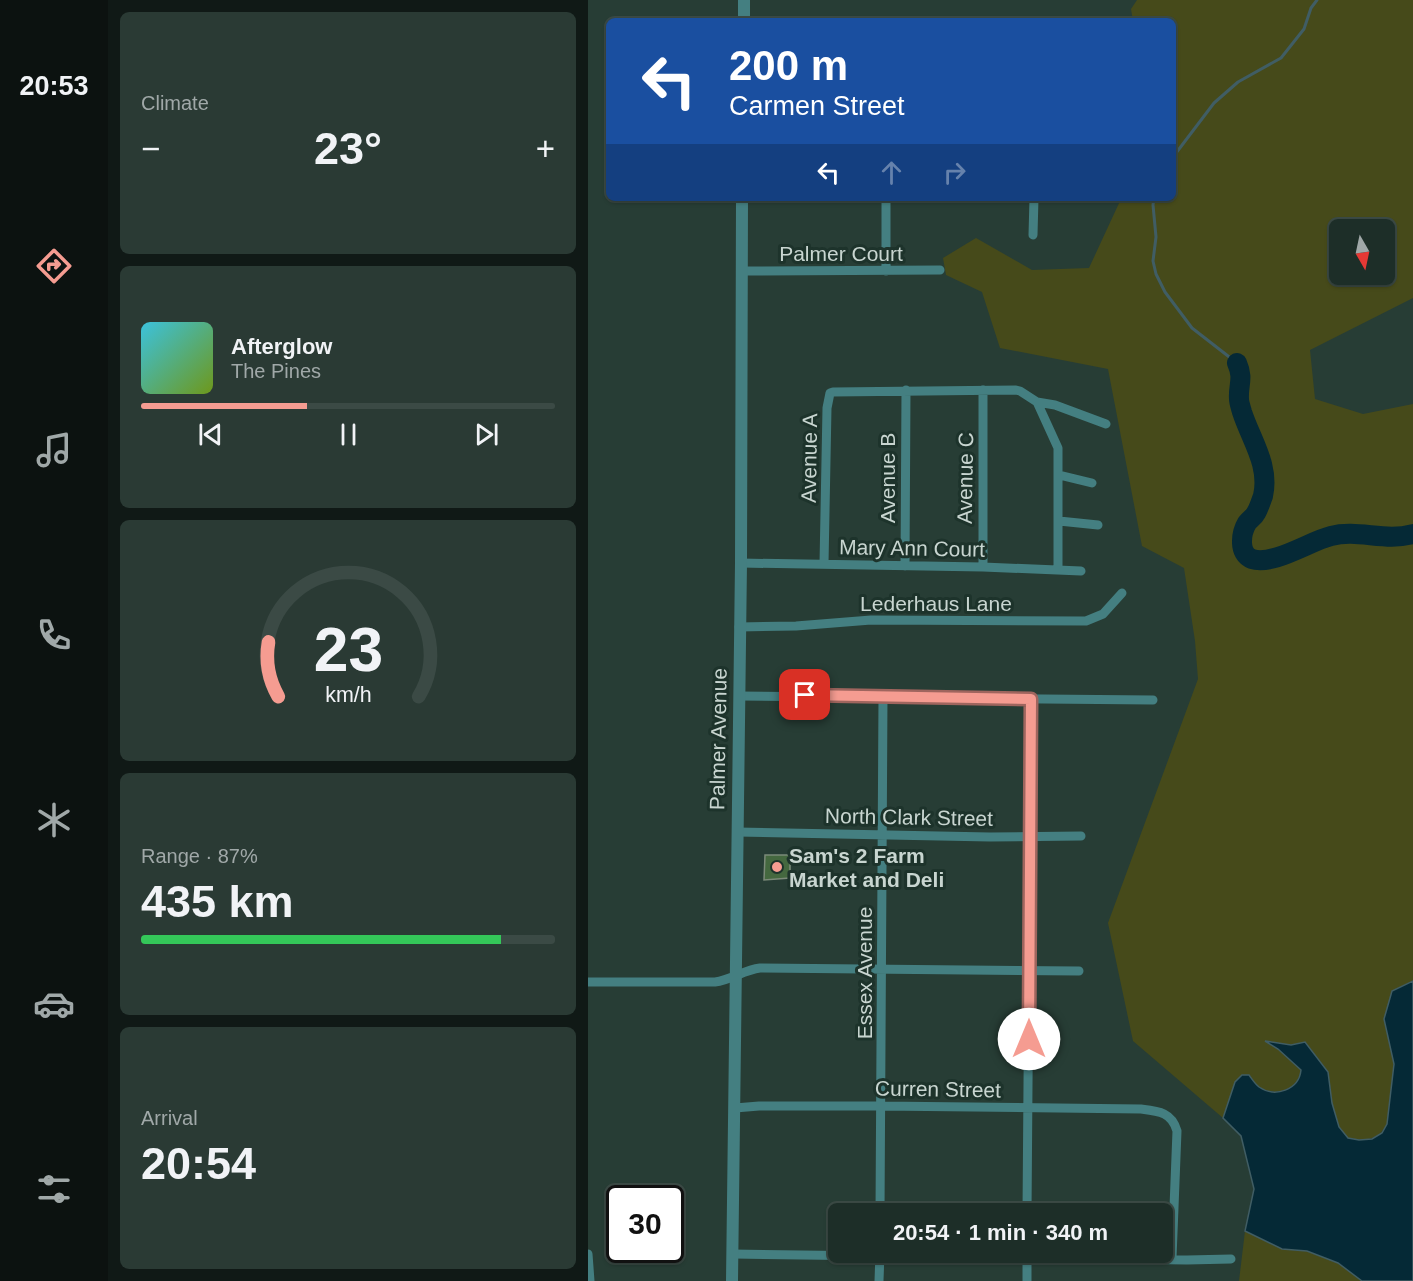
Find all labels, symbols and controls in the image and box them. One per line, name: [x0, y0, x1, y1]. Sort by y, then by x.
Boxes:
icon: left: [630, 42, 708, 120]
text: 200 m: [729, 42, 848, 89]
text: 20:53: [19, 71, 89, 101]
text: Carmen Street: [729, 91, 905, 121]
text: Climate: [141, 92, 209, 114]
text: 23°: [314, 123, 382, 174]
text: −: [141, 130, 160, 167]
text: +: [536, 130, 555, 167]
icon: left: [812, 156, 845, 189]
icon: ahead: [875, 156, 908, 189]
icon: right: [938, 156, 971, 189]
north arrow: [1329, 219, 1395, 285]
map controls: [1329, 219, 1395, 285]
street label: Palmer Court: [779, 242, 903, 265]
icon: directions: [33, 245, 75, 287]
text: Afterglow: [231, 334, 332, 359]
text: The Pines: [231, 360, 321, 382]
street label: Avenue A: [797, 413, 821, 503]
icon: previous: [194, 418, 227, 451]
icon: pause: [332, 418, 365, 451]
icon: next: [470, 418, 503, 451]
icon: music: [33, 429, 75, 471]
street label: Avenue C: [953, 432, 977, 524]
street label: Avenue B: [876, 433, 899, 523]
street label: Mary Ann Court: [839, 535, 985, 561]
street label: Lederhaus Lane: [860, 592, 1012, 615]
icon: phone: [33, 614, 75, 656]
text: 23: [313, 616, 383, 685]
street label: Palmer Avenue: [705, 668, 731, 810]
pin: [779, 669, 830, 720]
icon: arrive: [788, 678, 821, 711]
text: km/h: [325, 684, 371, 708]
icon: climate: [33, 799, 75, 841]
street label: North Clark Street: [825, 804, 993, 830]
place label: Sam's 2 Farm Market and Deli: [789, 844, 944, 891]
text: Range · 87%: [141, 845, 258, 867]
marker: Sam's 2 Farm Market and Deli: [770, 860, 784, 874]
text: 435 km: [141, 876, 294, 927]
street label: Essex Avenue: [853, 907, 876, 1039]
icon: car: [33, 983, 75, 1025]
position arrow: [997, 1007, 1061, 1071]
street label: Curren Street: [875, 1076, 1001, 1102]
text: Arrival: [141, 1107, 198, 1129]
text: 20:54: [141, 1138, 256, 1189]
icon: filters: [33, 1168, 75, 1210]
speed limit sign: 30: [606, 1185, 684, 1263]
text: 20:54 · 1 min · 340 m: [893, 1220, 1108, 1245]

